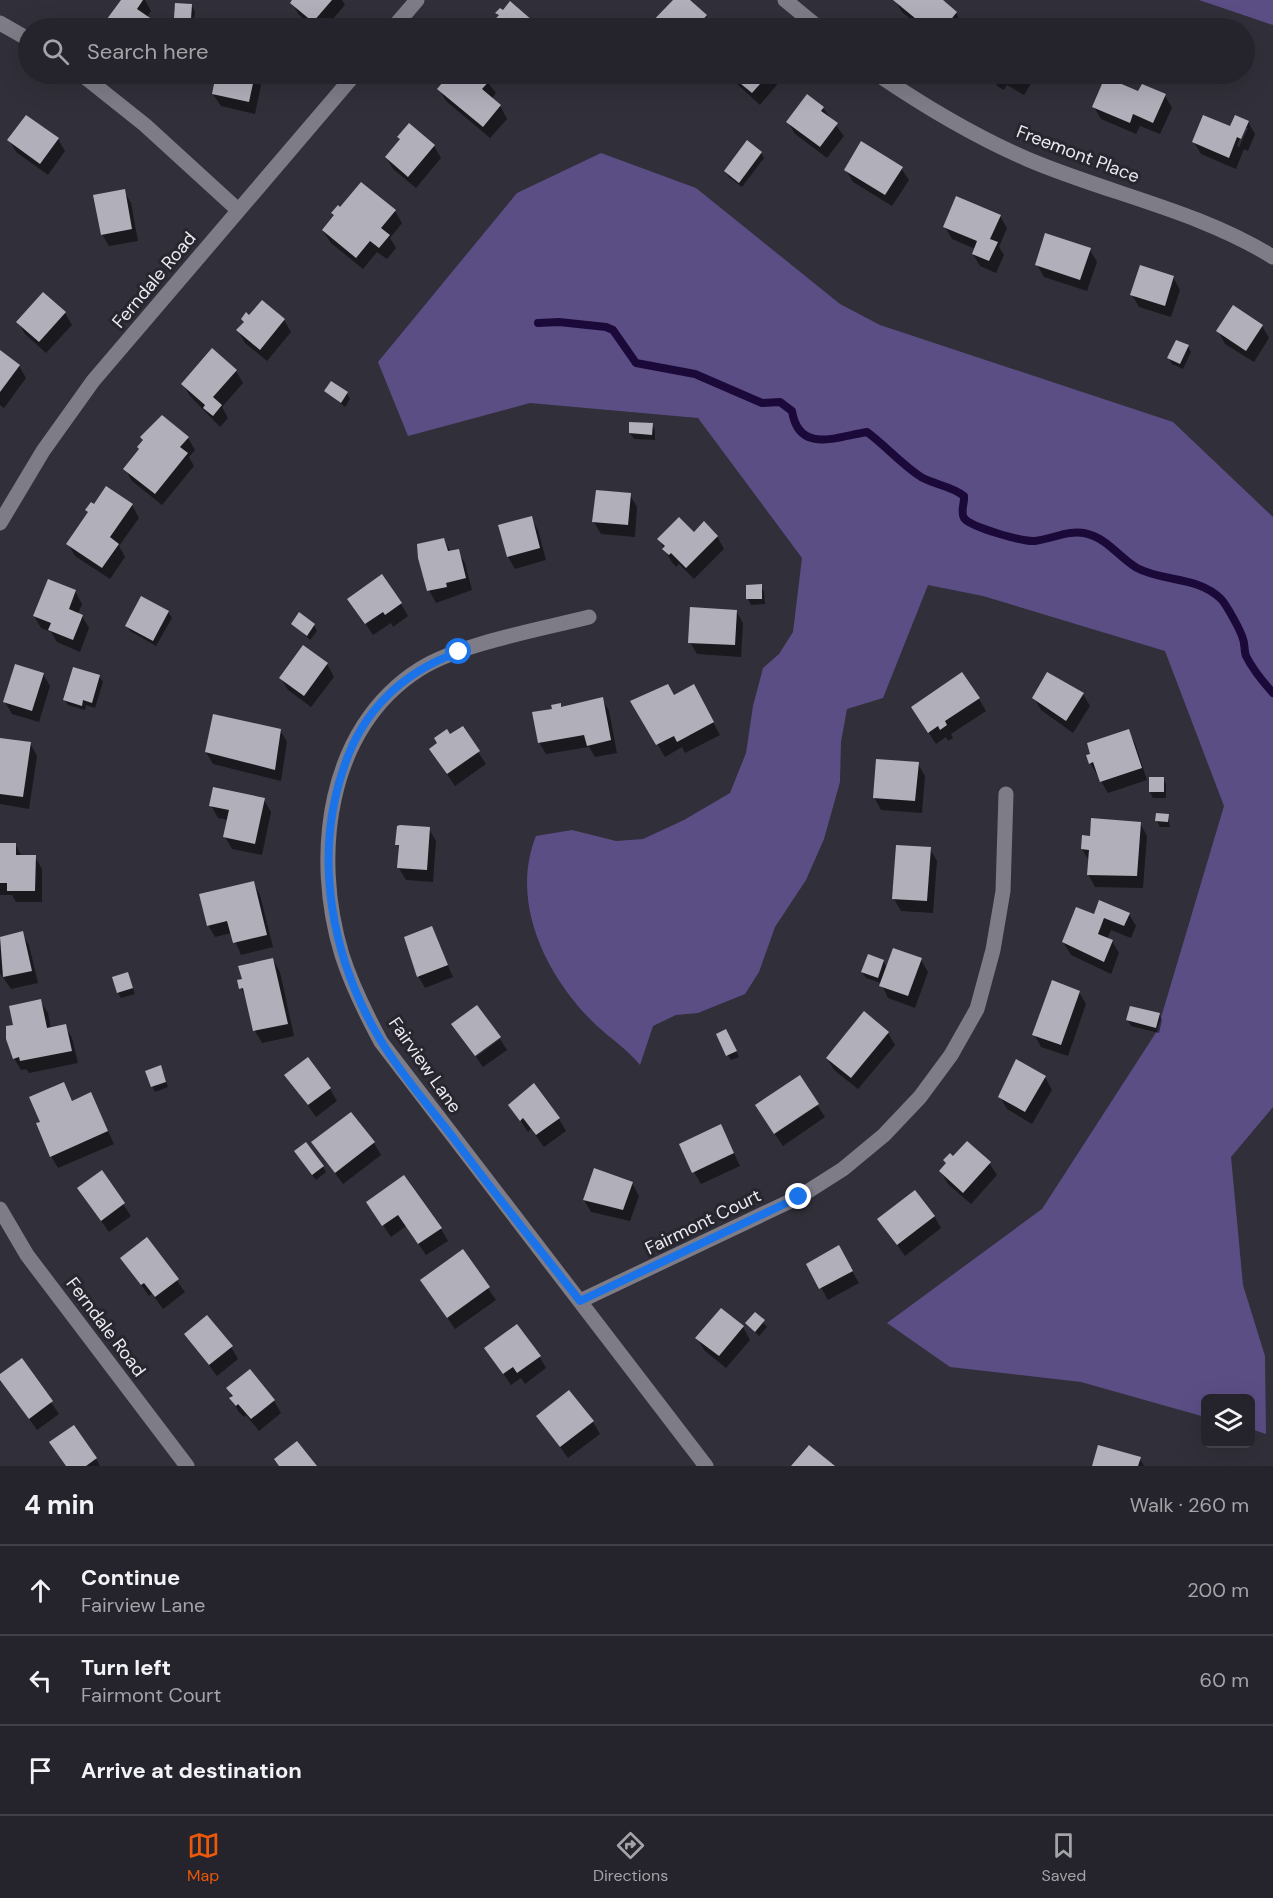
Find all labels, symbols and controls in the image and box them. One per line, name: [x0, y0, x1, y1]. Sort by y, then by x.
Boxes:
search box: [18, 18, 1255, 84]
icon: search: [39, 35, 72, 68]
text: Search here: [87, 37, 208, 66]
street label: Freemont Place: [1013, 119, 1143, 189]
street label: Ferndale Road: [107, 227, 201, 333]
route start: [445, 638, 471, 664]
street label: Fairview Lane: [383, 1012, 467, 1118]
route end: [785, 1183, 811, 1209]
street label: Fairmont Court: [641, 1184, 765, 1260]
street label: Ferndale Road: [61, 1272, 151, 1382]
map controls: [1201, 1394, 1255, 1448]
button: layers: [1201, 1394, 1255, 1448]
text: 4 min: [24, 1488, 95, 1522]
text: Walk · 260 m: [1130, 1492, 1249, 1518]
text: Continue: [81, 1563, 180, 1592]
icon: ahead: [24, 1574, 57, 1607]
text: 200 m: [1187, 1577, 1249, 1603]
text: Fairview Lane: [81, 1592, 205, 1618]
text: Turn left: [81, 1653, 171, 1682]
icon: left: [24, 1664, 57, 1697]
text: 60 m: [1200, 1667, 1249, 1693]
text: Fairmont Court: [81, 1682, 221, 1708]
icon: arrive: [24, 1754, 57, 1787]
text: Arrive at destination: [81, 1756, 302, 1785]
tab: Map: [187, 1829, 220, 1886]
tab: Directions: [593, 1829, 668, 1886]
tab: Saved: [1042, 1829, 1086, 1886]

